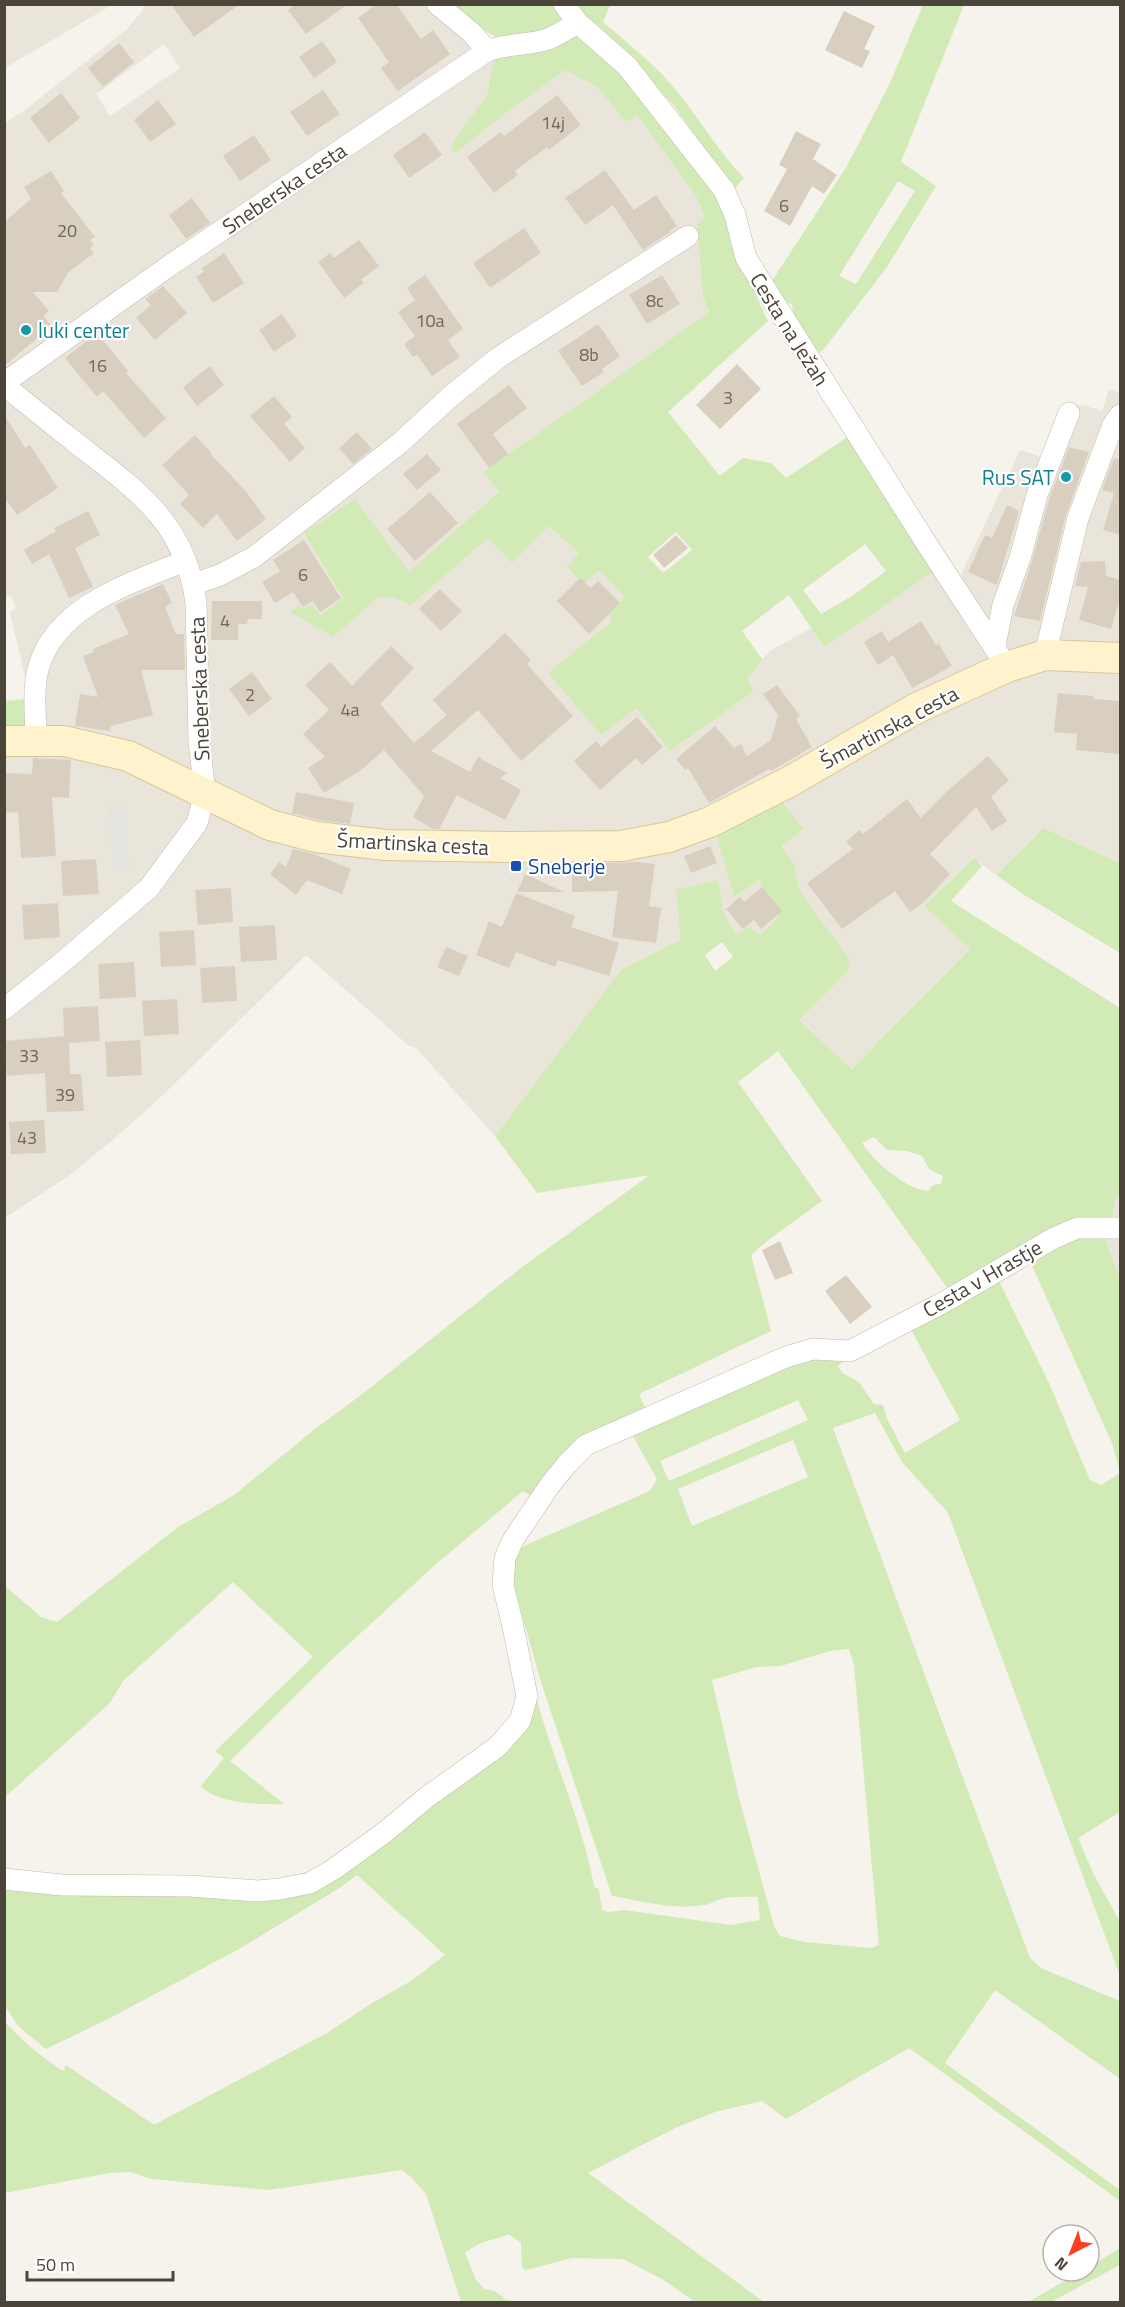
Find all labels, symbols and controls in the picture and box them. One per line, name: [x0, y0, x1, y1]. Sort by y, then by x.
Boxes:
house number: 14j: [541, 109, 565, 136]
street label: Sneberska cesta: [215, 134, 353, 242]
house number: 6: [779, 192, 789, 219]
house number: 20: [57, 217, 77, 244]
street label: Cesta na Ježah: [742, 266, 838, 392]
house number: 8c: [646, 287, 664, 314]
house number: 10a: [415, 307, 445, 334]
place label: luki center: [38, 314, 129, 346]
marker: luki center: [19, 323, 33, 337]
house number: 8b: [579, 341, 599, 368]
house number: 16: [87, 352, 107, 379]
house number: 3: [723, 384, 733, 411]
place label: Rus SAT: [982, 461, 1054, 493]
marker: Rus SAT: [1059, 470, 1073, 484]
house number: 6: [298, 561, 308, 588]
house number: 4: [220, 607, 230, 634]
street label: Sneberska cesta: [180, 616, 218, 762]
street label: Šmartinska cesta: [814, 677, 964, 777]
house number: 2: [245, 681, 255, 708]
house number: 4a: [340, 696, 360, 723]
street label: Šmartinska cesta: [336, 823, 490, 863]
place label: Sneberje: [528, 850, 605, 882]
marker: Sneberje: [509, 859, 523, 873]
house number: 33: [19, 1042, 39, 1069]
house number: 39: [55, 1081, 75, 1108]
house number: 43: [17, 1124, 37, 1151]
street label: Cesta v Hrastje: [916, 1231, 1048, 1325]
north arrow: [1041, 2223, 1101, 2283]
scale bar: [27, 2244, 172, 2282]
text: 50 m: [36, 2251, 75, 2278]
text: N: [1049, 2252, 1073, 2277]

